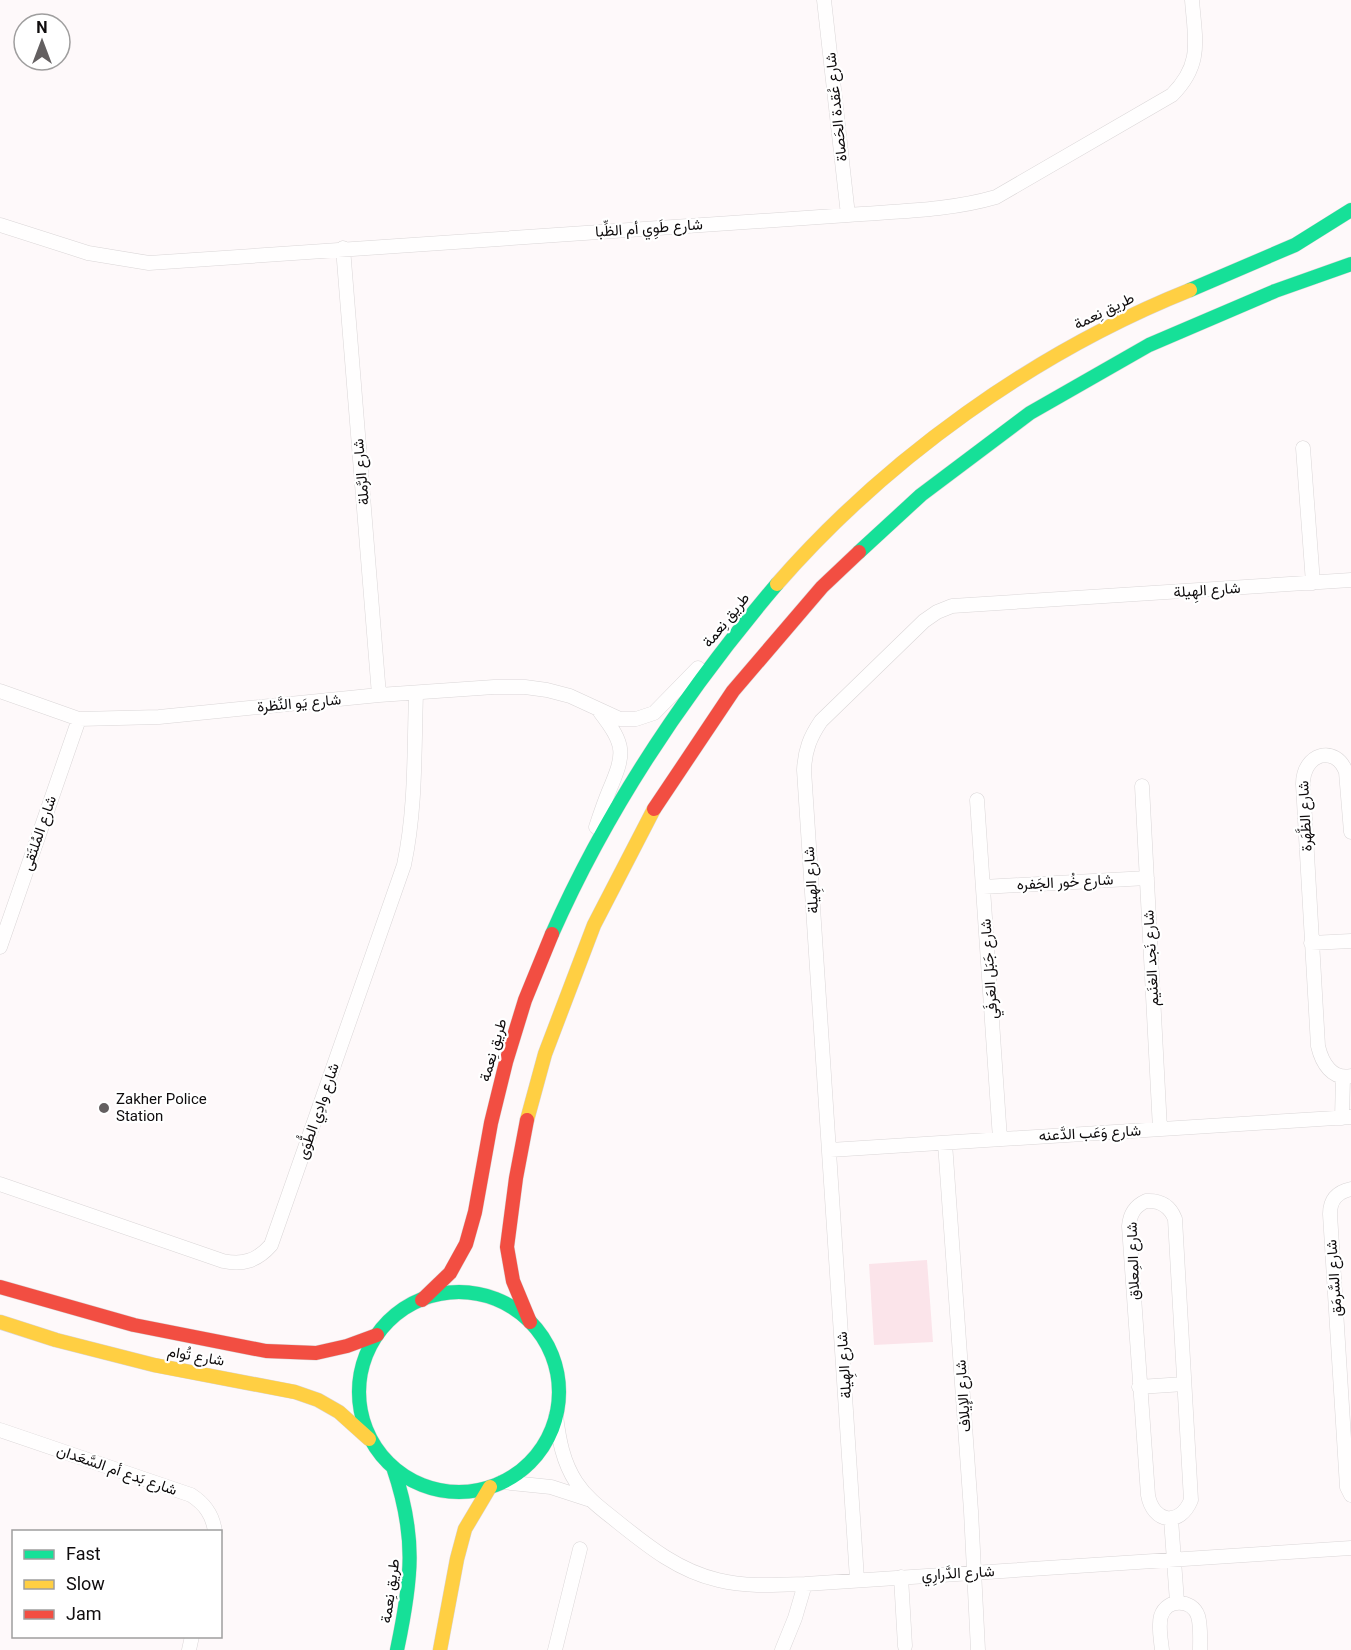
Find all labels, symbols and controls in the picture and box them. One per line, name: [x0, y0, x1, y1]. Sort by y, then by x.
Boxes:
north arrow: [12, 12, 72, 72]
text: N: [36, 18, 48, 37]
street label: شارع عُقدة الحَصاة: [821, 51, 853, 162]
street label: شارع طَوِي أم الظِّبا: [594, 213, 704, 245]
street label: طريق نِعمة: [1071, 289, 1138, 334]
street label: شارع الرَّملة: [349, 438, 375, 506]
street label: شارع الهِيلة: [1173, 579, 1242, 605]
street label: طريق نِعمة: [699, 589, 754, 651]
street label: شارع يَو النَّظرة: [256, 690, 342, 718]
street label: شارع الظَّهَرة: [1292, 780, 1318, 852]
street label: شارع المُلتَقى: [18, 793, 62, 873]
street label: شارع الهِيلة: [800, 845, 826, 914]
street label: شارع خُور الجَفره: [1016, 870, 1114, 896]
street label: شارع نَجد الغنَيم: [1139, 909, 1165, 1007]
street label: شارع جَبَل العَرفَي: [976, 918, 1005, 1020]
street label: طريق نِعمة: [475, 1016, 512, 1084]
street label: شارع وادِي الطُّوَى: [289, 1059, 347, 1163]
place label: Zakher Police Station: [116, 1090, 207, 1125]
marker: Zakher Police Station: [97, 1101, 111, 1115]
street label: شارع وَعَب الدَّعنه: [1038, 1121, 1142, 1147]
street label: شارع المِعلاق: [1123, 1221, 1145, 1300]
street label: شارع السَّرمَق: [1322, 1239, 1348, 1317]
street label: شارع الهِيلة: [833, 1330, 859, 1399]
street label: شارع تُوام: [166, 1342, 226, 1372]
street label: شارع الإيلاف: [951, 1359, 977, 1433]
street label: شارع بَدع أم السَّعَدان: [54, 1441, 180, 1501]
legend: [12, 1530, 222, 1638]
text: Fast: [66, 1543, 101, 1564]
street label: طريق نِعمة: [377, 1557, 404, 1624]
street label: شارع الدَّرارِي: [921, 1562, 995, 1588]
text: Slow: [66, 1573, 105, 1594]
text: Jam: [66, 1603, 102, 1624]

